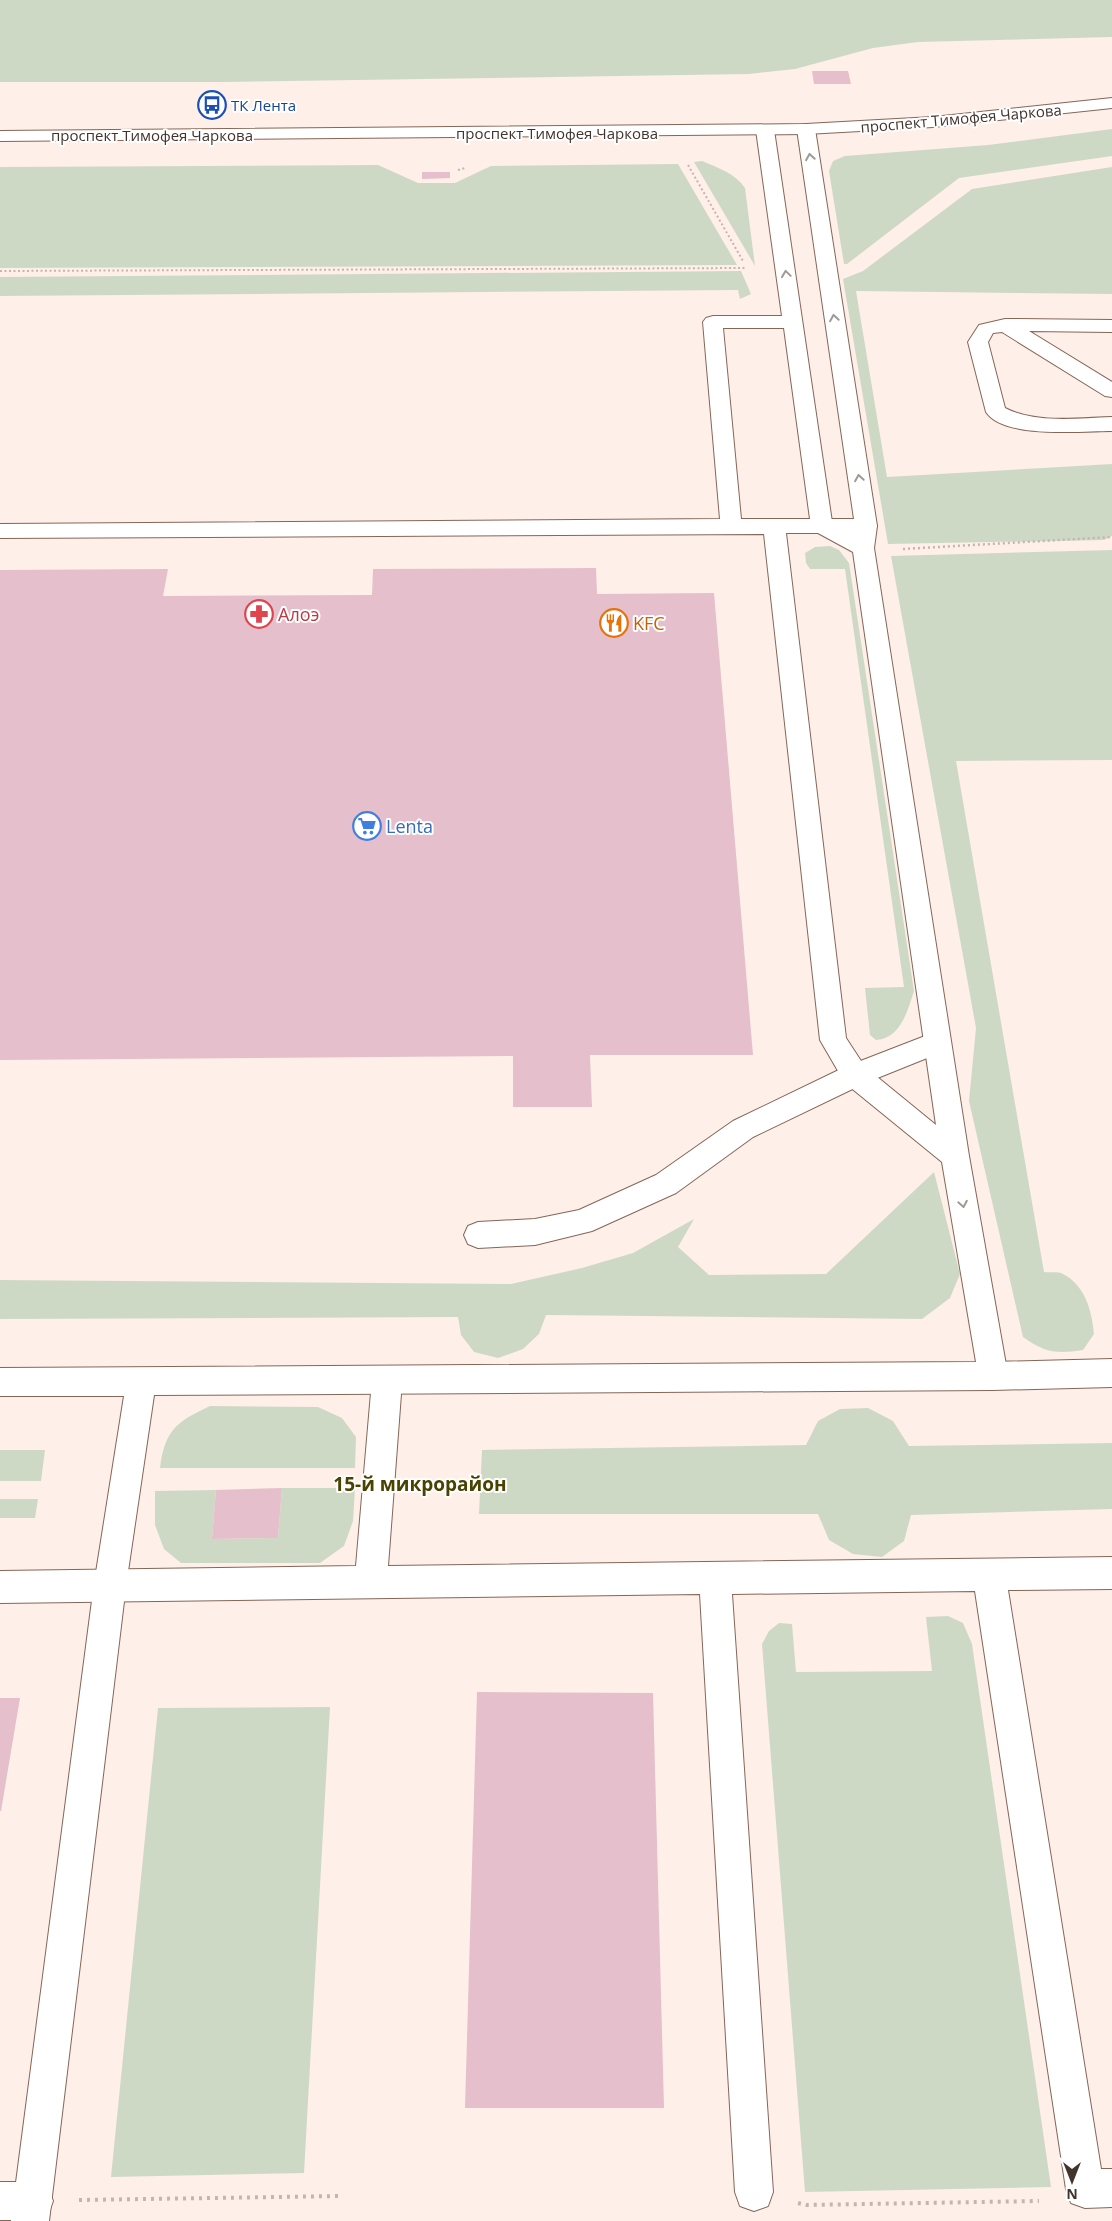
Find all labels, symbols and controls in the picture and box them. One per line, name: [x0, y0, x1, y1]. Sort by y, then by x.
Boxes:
bus stop icon: ТК Лента: [197, 90, 227, 120]
place label: ТК Лента: [231, 95, 296, 115]
street label: проспект Тимофея Чаркова: [860, 99, 1062, 137]
street label: проспект Тимофея Чаркова: [456, 123, 658, 143]
street label: проспект Тимофея Чаркова: [51, 125, 253, 145]
one-way arrow: [805, 153, 815, 161]
one-way arrow: [781, 269, 791, 278]
one-way arrow: [829, 313, 840, 321]
one-way arrow: [854, 474, 864, 483]
pharmacy icon: Алоэ: [244, 599, 274, 629]
place label: Алоэ: [278, 602, 319, 626]
restaurant icon: KFC: [599, 608, 629, 638]
place label: KFC: [633, 611, 665, 635]
supermarket icon: Lenta: [352, 811, 382, 841]
place label: Lenta: [386, 814, 433, 838]
one-way arrow: [958, 1200, 968, 1208]
district label: 15-й микрорайон: [333, 1471, 507, 1497]
north arrow: [1047, 2156, 1097, 2206]
text: N: [1066, 2185, 1078, 2204]

